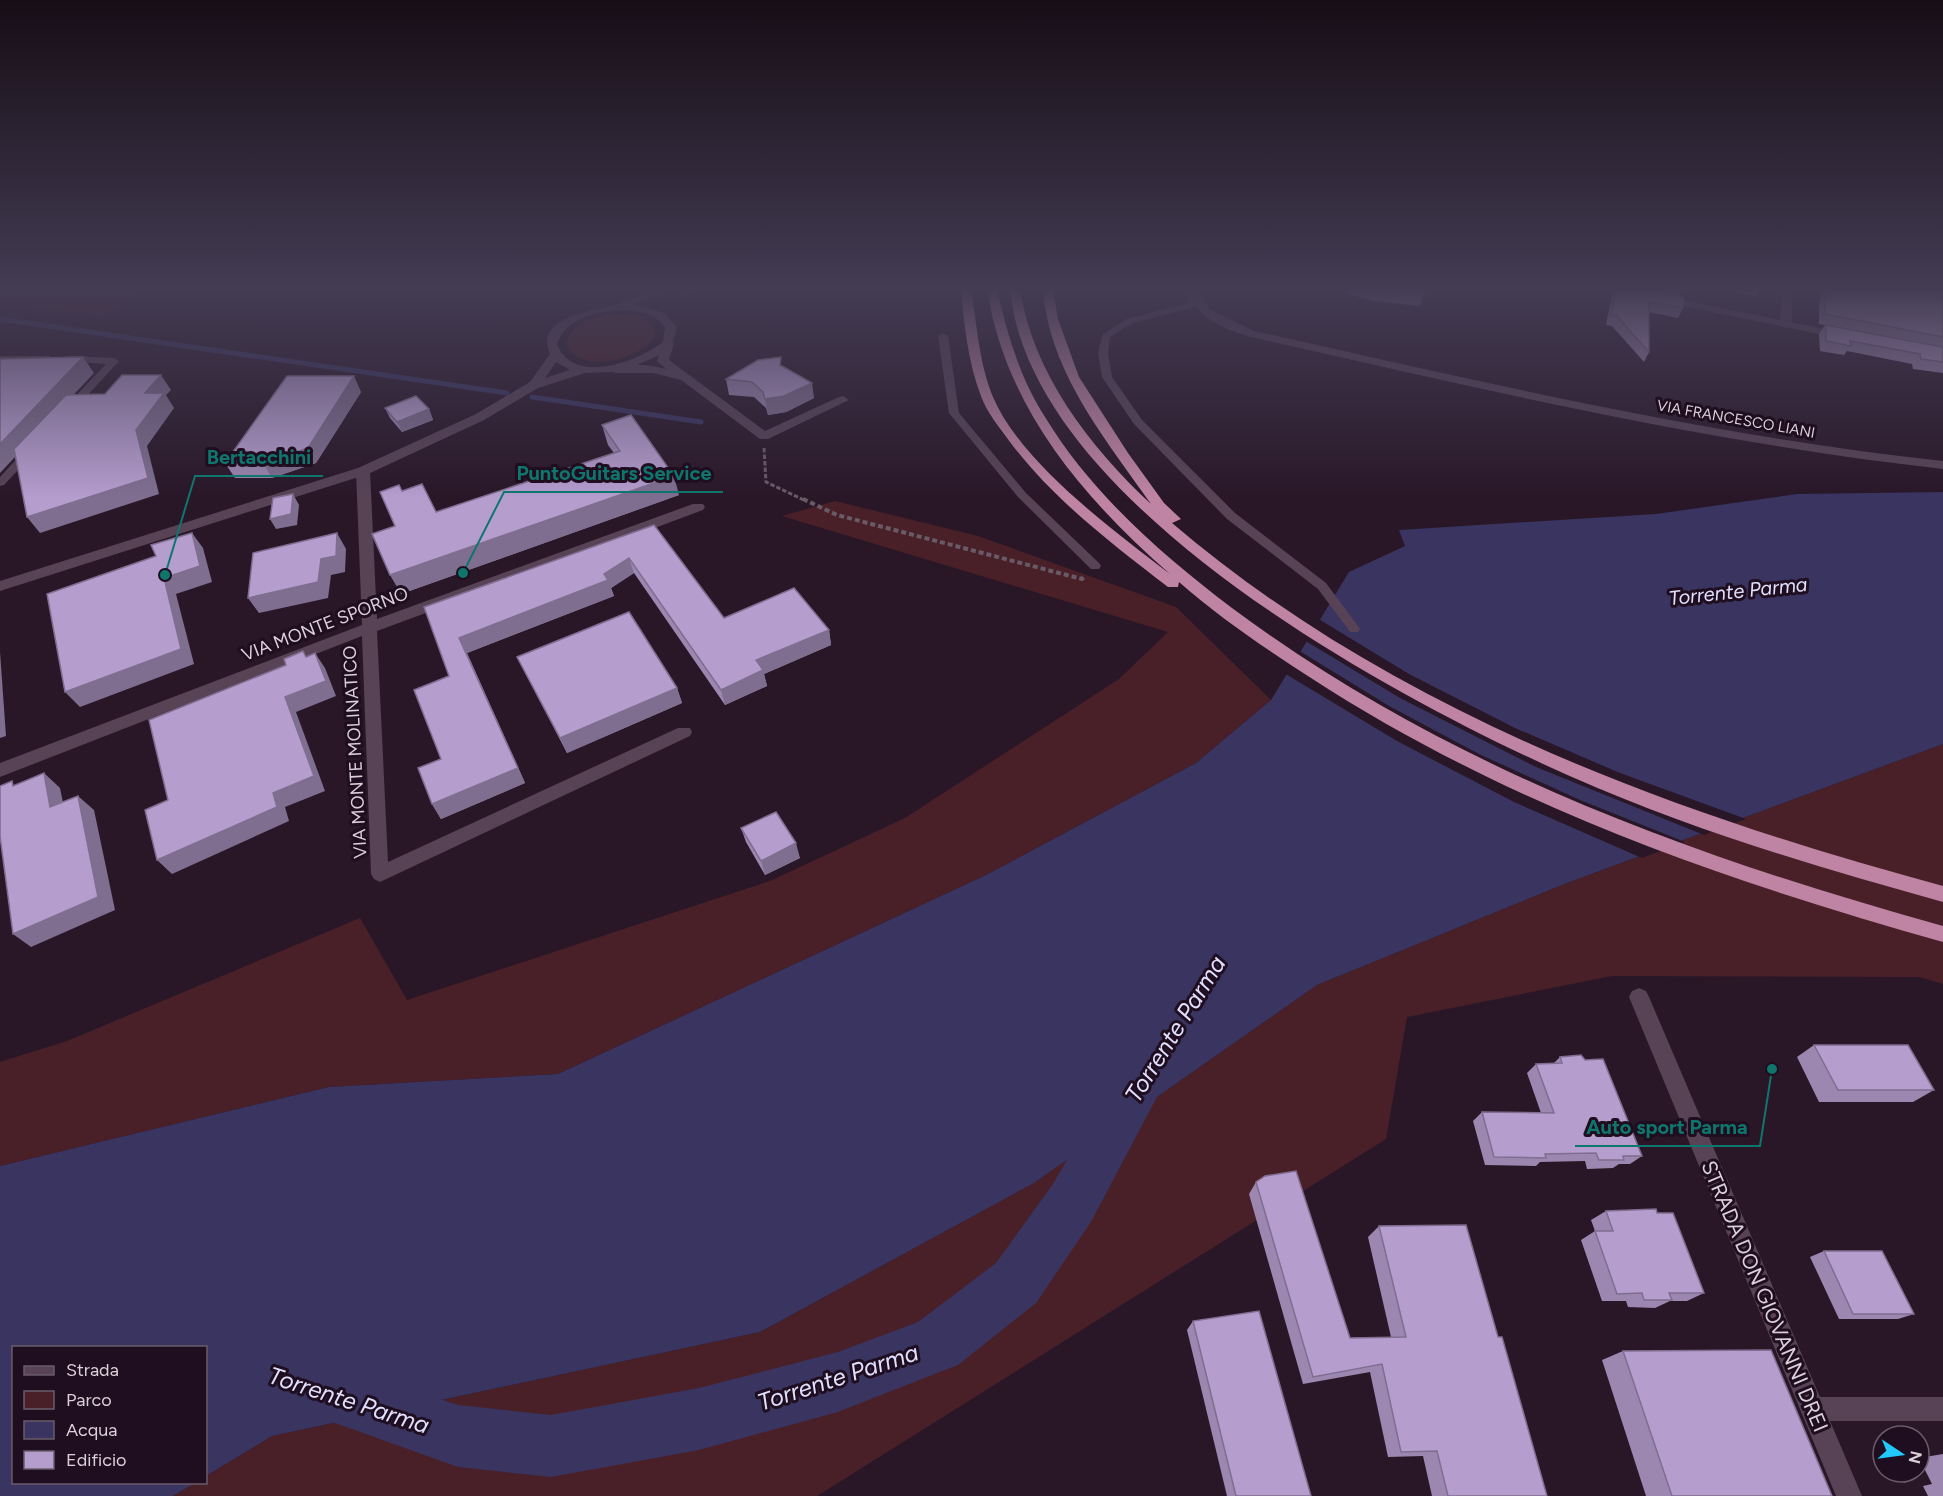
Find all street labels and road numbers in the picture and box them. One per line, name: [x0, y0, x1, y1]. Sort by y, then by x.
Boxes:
street label: VIA FRANCESCO LIANI: [1655, 396, 1817, 442]
street label: VIA MONTE SPORNO: [239, 582, 411, 666]
street label: VIA MONTE MOLINATICO: [338, 645, 372, 859]
street label: STRADA DON GIOVANNI DREI: [1696, 1157, 1834, 1435]

